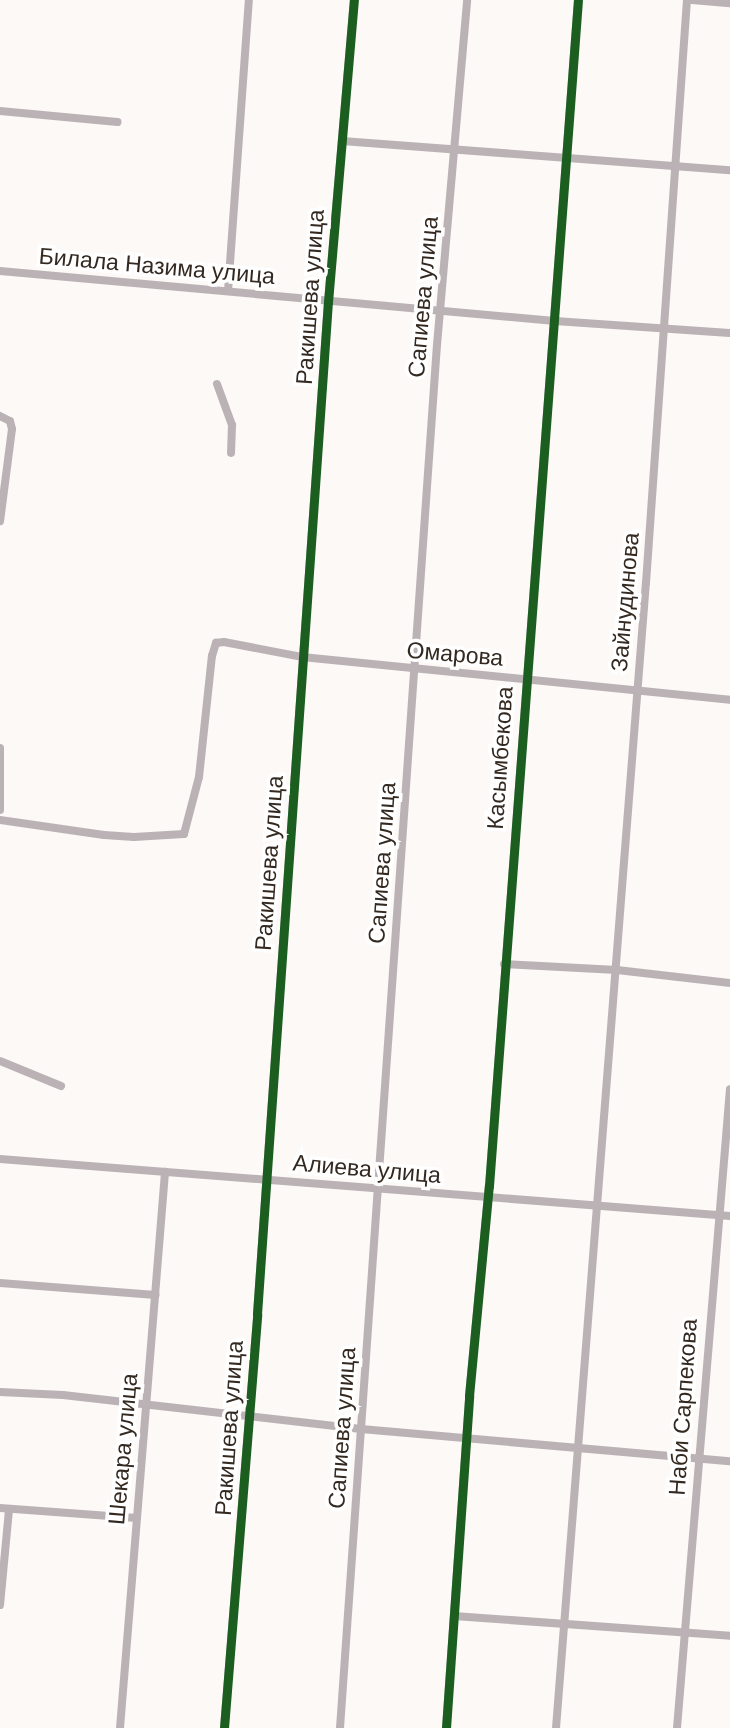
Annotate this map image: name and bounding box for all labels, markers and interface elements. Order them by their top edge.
street label: Ракишева улица [290,208,330,386]
street label: Сапиева улица [402,215,444,379]
street label: Билала Назима улица [38,242,276,290]
street label: Зайнудинова [605,531,645,673]
street label: Омарова [406,636,504,672]
street label: Касымбекова [481,686,519,830]
street label: Ракишева улица [249,774,289,952]
street label: Сапиева улица [363,781,401,945]
street label: Алиева улица [292,1149,442,1189]
street label: Наби Сарпекова [663,1318,703,1496]
street label: Ракишева улица [209,1339,249,1517]
street label: Сапиева улица [323,1346,361,1510]
street label: Шекара улица [103,1372,143,1526]

